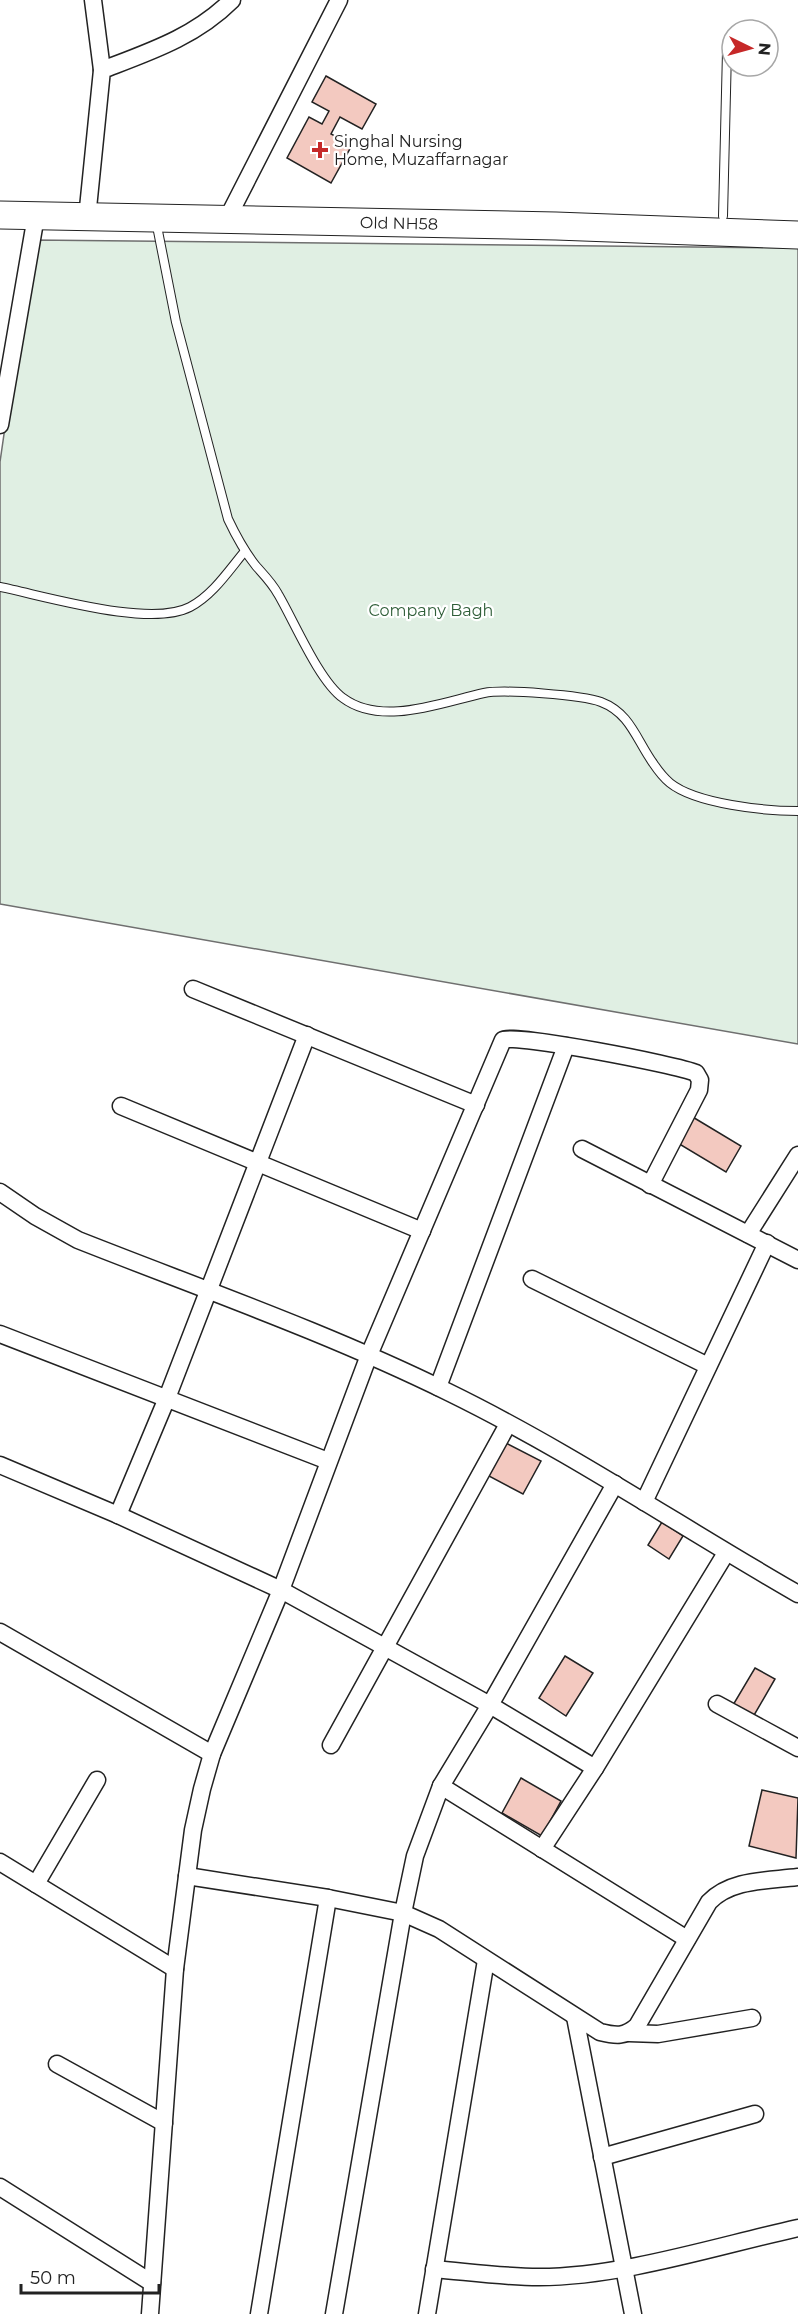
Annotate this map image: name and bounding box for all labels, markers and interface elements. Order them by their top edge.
north arrow [720,18,780,78]
text: N [754,42,774,57]
place label: Singhal Nursing Home, Muzaffarnagar [334,132,508,169]
marker: Singhal Nursing Home, Muzaffarnagar [311,141,329,159]
street label: Old NH58 [360,213,438,234]
park label: Company Bagh [369,601,493,620]
scale bar [21,2257,159,2295]
text: 50 m [30,2267,76,2289]

